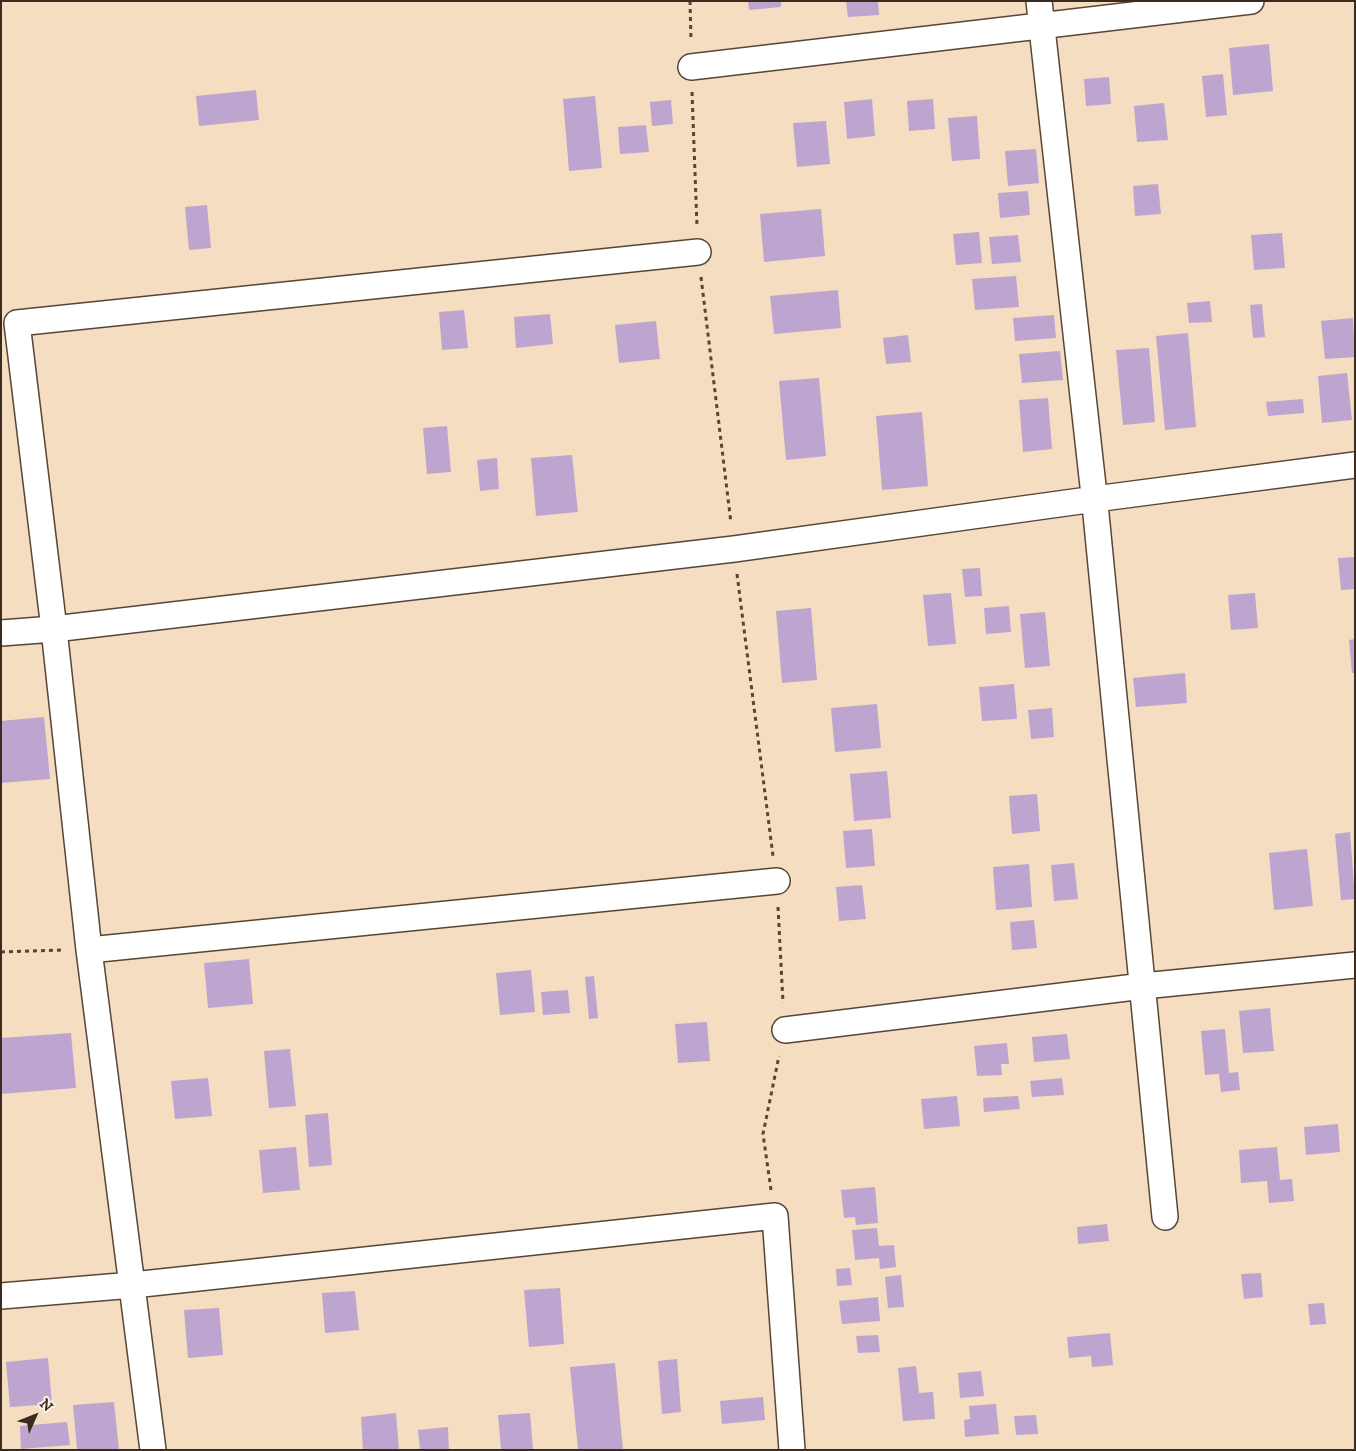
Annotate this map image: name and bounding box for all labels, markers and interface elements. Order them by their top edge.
north arrow [10,1391,60,1441]
text: N [35,1395,56,1416]

